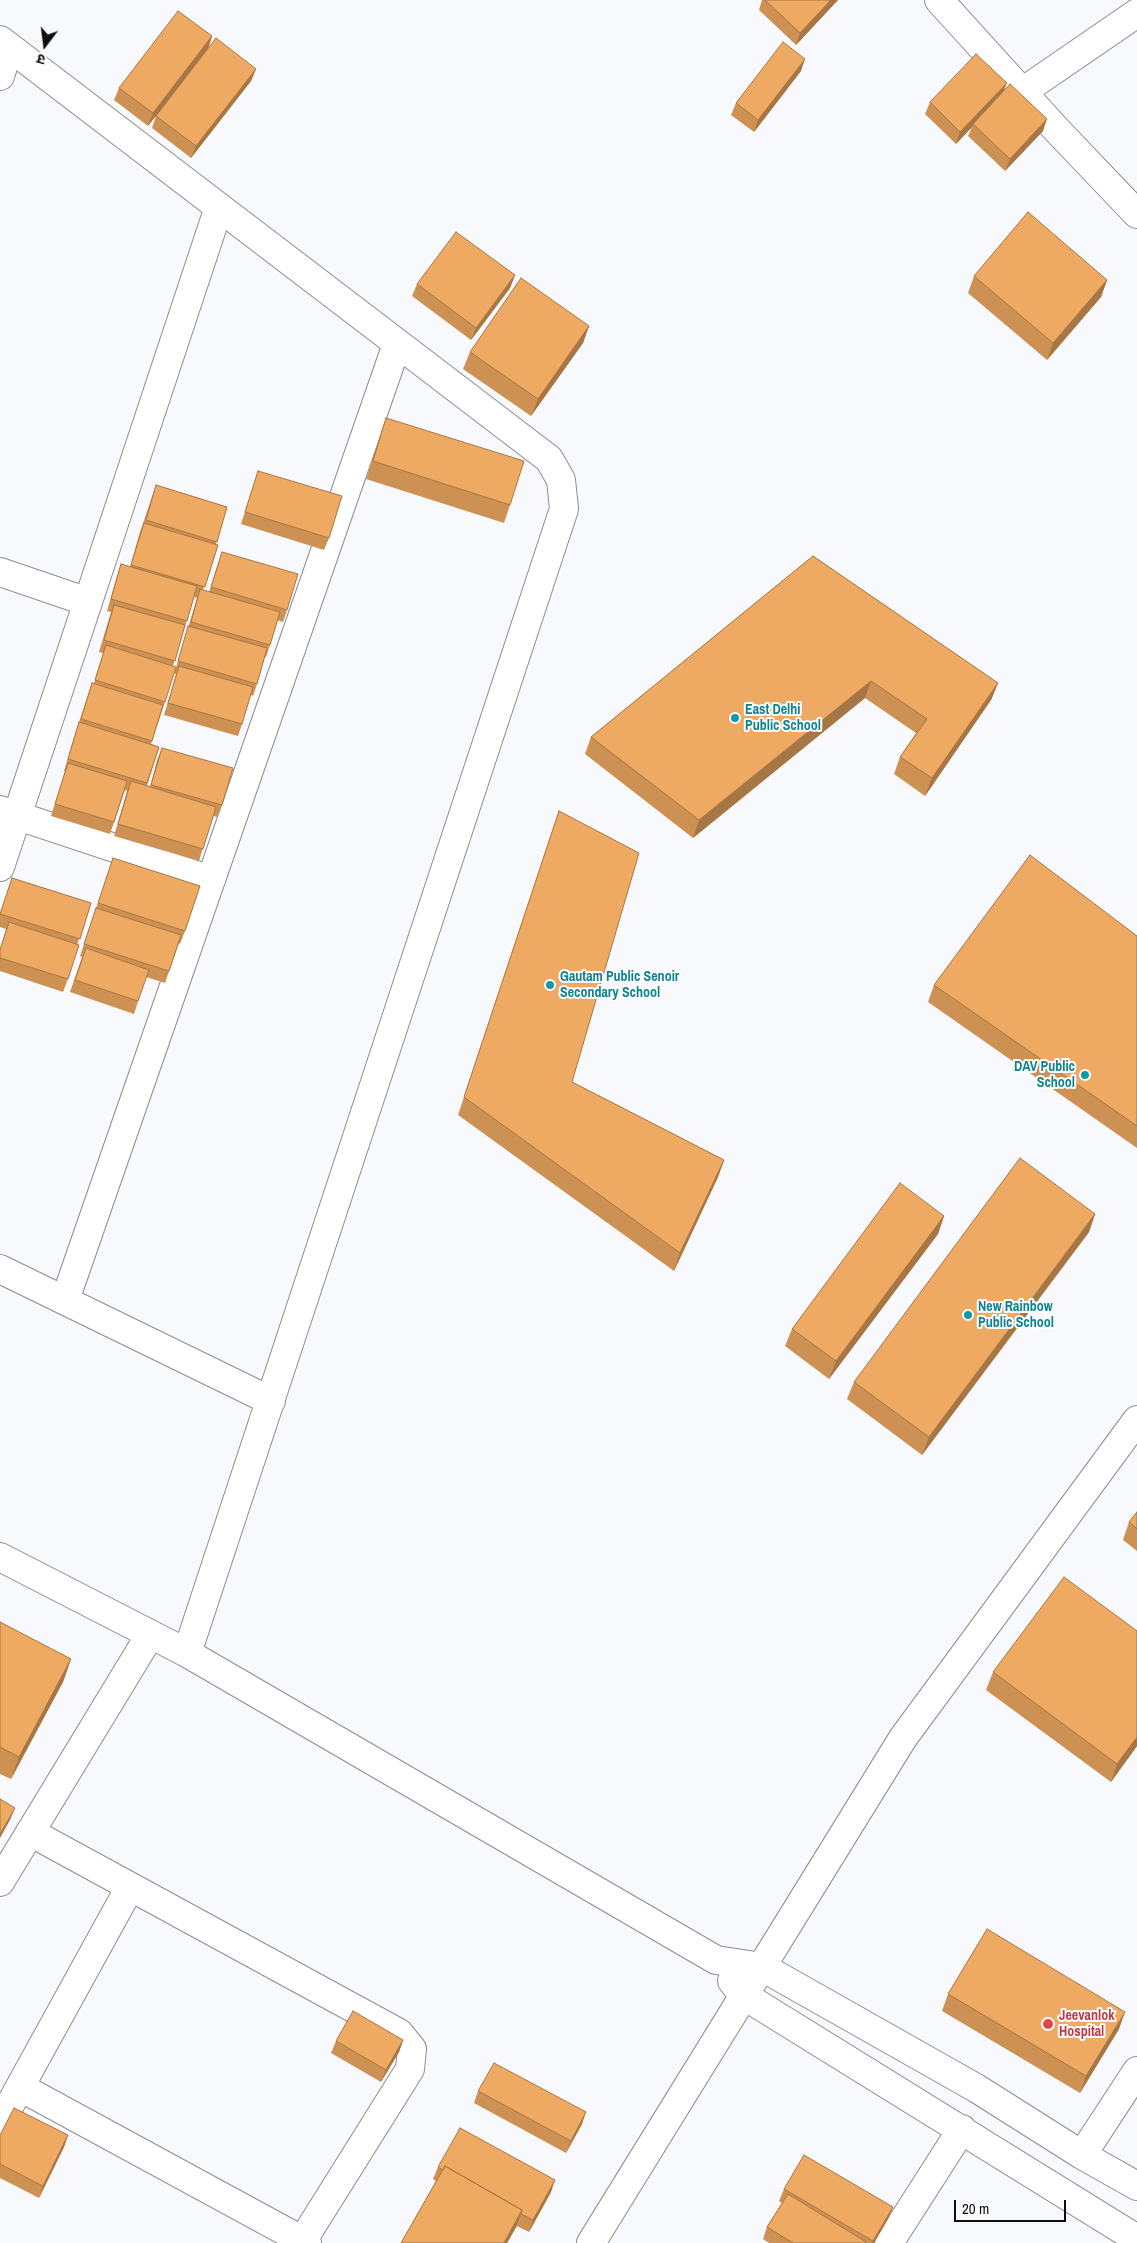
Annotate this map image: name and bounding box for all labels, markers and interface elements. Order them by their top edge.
north arrow [20,20,70,70]
text: उ [35,50,47,69]
place label: East Delhi Public School [745,702,821,734]
marker: East Delhi Public School [729,712,741,724]
place label: Gautam Public Senoir Secondary School [560,969,679,1002]
marker: Gautam Public Senoir Secondary School [544,979,556,991]
place label: DAV Public School [1014,1059,1075,1092]
marker: DAV Public School [1079,1069,1091,1081]
place label: New Rainbow Public School [978,1299,1054,1331]
marker: New Rainbow Public School [962,1309,974,1321]
place label: Jeevanlok Hospital [1059,2008,1115,2040]
marker: Jeevanlok Hospital [1041,2017,1055,2031]
scale bar [957,2190,1070,2222]
text: 20 m [962,2198,989,2219]

